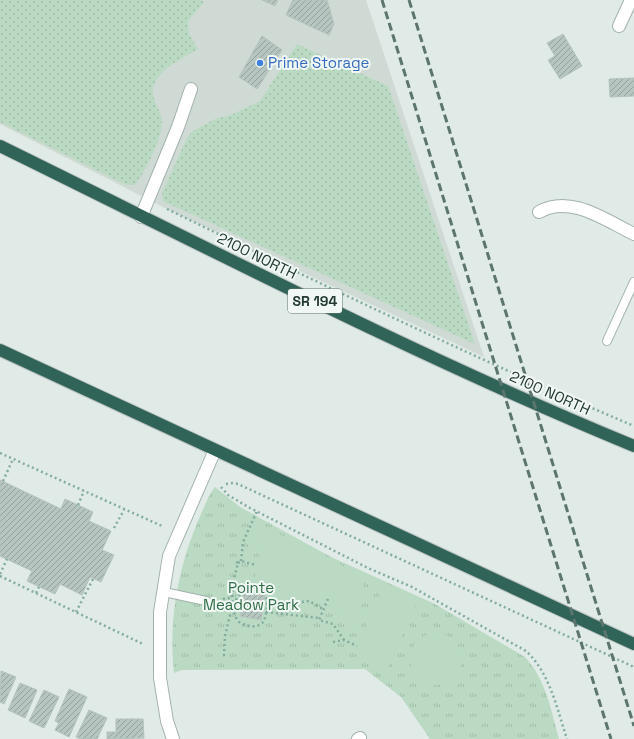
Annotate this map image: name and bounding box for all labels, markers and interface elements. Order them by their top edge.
place label: Prime Storage [268,53,370,72]
marker: Prime Storage [255,58,265,68]
street label: 2100 NORTH [214,228,300,283]
road number: SR 194 [288,289,342,313]
street label: 2100 NORTH [507,366,594,419]
park label: Pointe Meadow Park [203,578,299,614]

